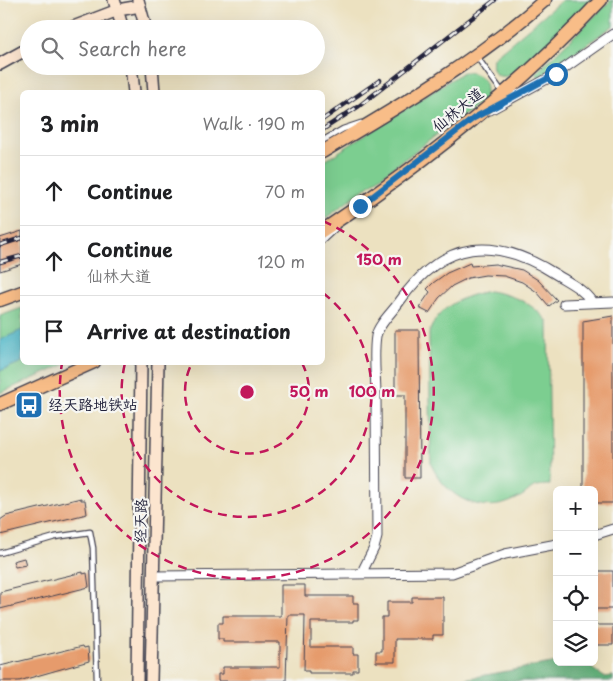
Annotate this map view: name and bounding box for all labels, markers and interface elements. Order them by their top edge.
search box [20,20,325,75]
icon: search [38,34,66,62]
text: Search here [78,34,187,62]
route start [545,63,568,86]
street label: 仙林大道 [426,81,488,137]
text: 3 min [40,107,99,139]
text: Walk · 190 m [203,111,305,135]
icon: ahead [40,177,68,205]
text: Continue [87,177,173,205]
text: 70 m [265,179,305,203]
route end [349,195,372,218]
text: Continue [87,235,173,263]
icon: ahead [40,247,68,275]
text: 150 m [356,247,402,270]
text: 120 m [258,249,305,273]
text: 仙林大道 [87,263,151,287]
icon: arrive [40,317,68,345]
text: Arrive at destination [87,317,291,345]
text: 50 m [290,379,328,402]
text: 100 m [349,379,395,402]
centre of rings [238,383,256,401]
bus stop icon: 经天路地铁站 [14,390,44,420]
place label: 经天路地铁站 [48,392,138,415]
map controls [553,486,598,666]
button: + [553,486,598,531]
street label: 经天路 [128,498,151,544]
button: − [553,531,598,576]
button: locate [553,576,598,621]
button: layers [553,621,598,666]

